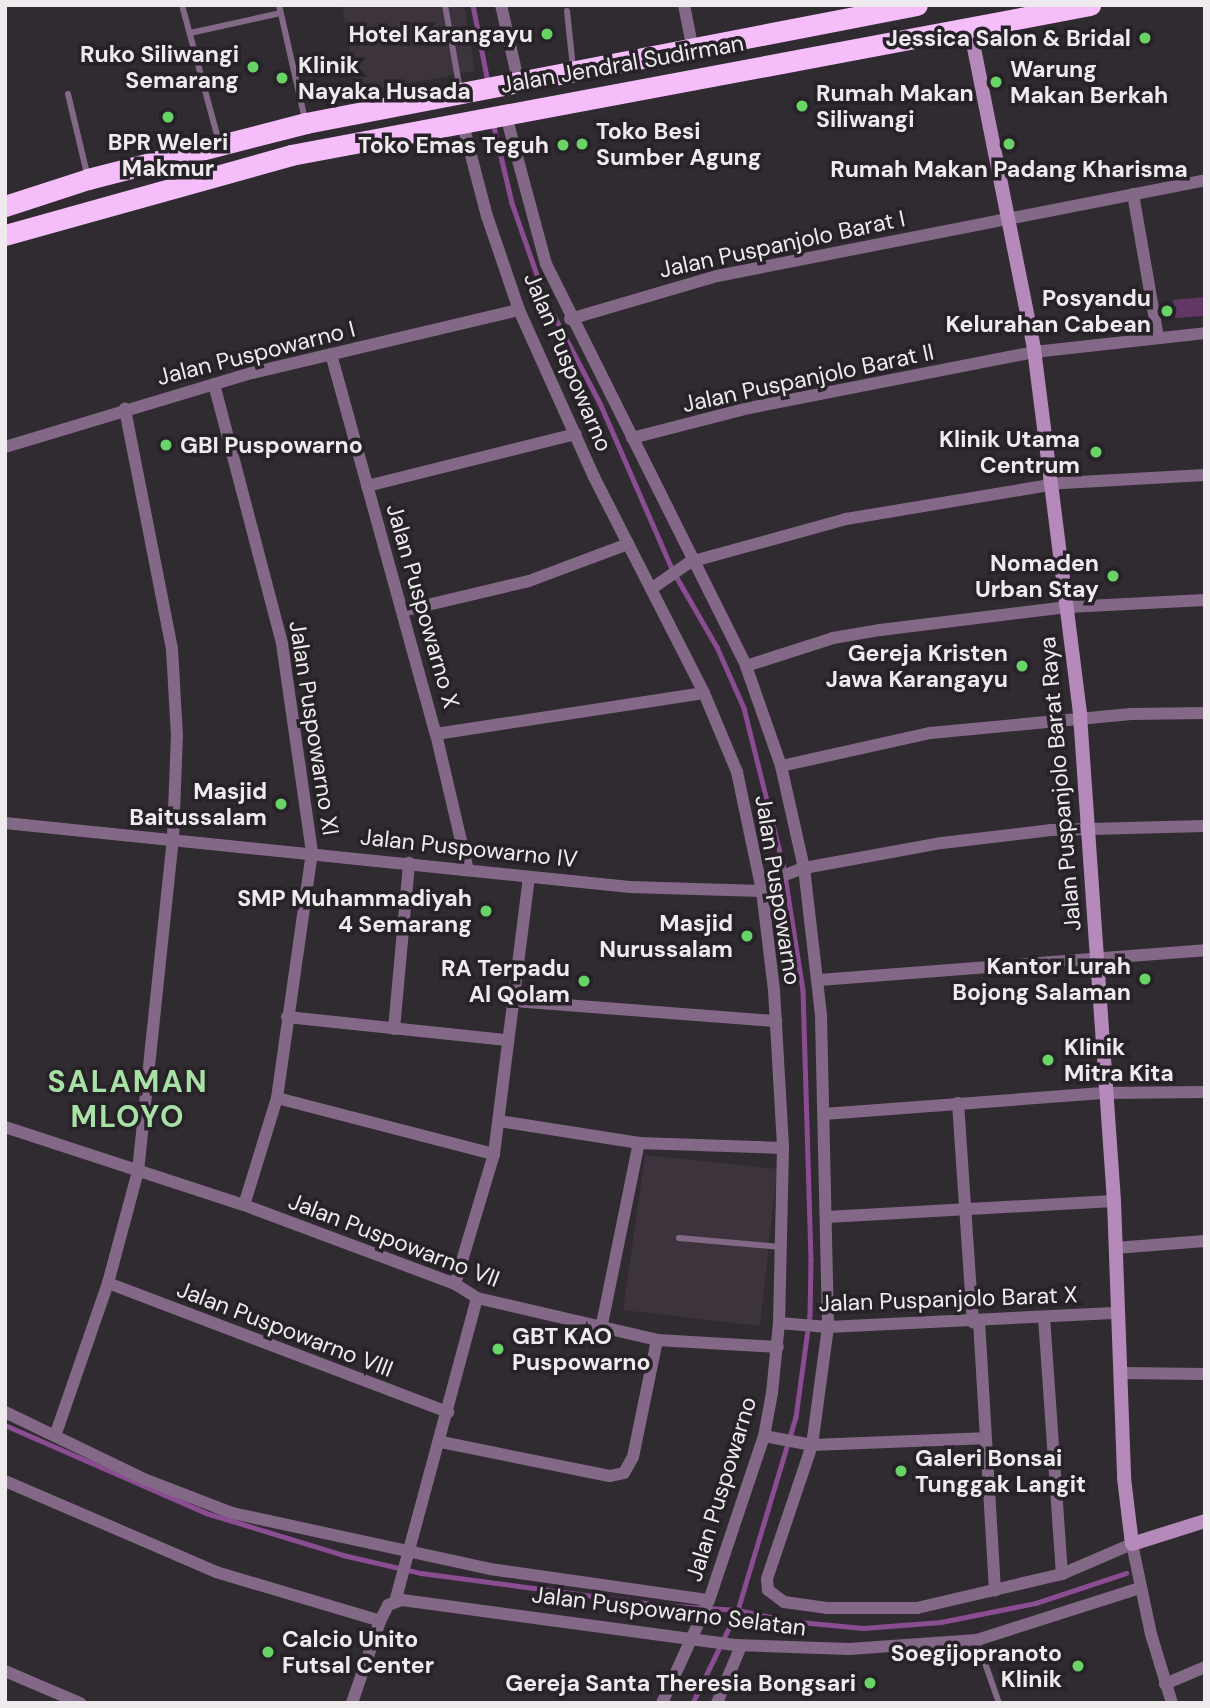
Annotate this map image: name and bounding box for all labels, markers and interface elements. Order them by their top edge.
place label: Hotel Karangayu [348,20,533,48]
place label: Jessica Salon & Bridal [886,24,1131,52]
marker: Hotel Karangayu [539,26,555,42]
street label: Jalan Jendral Sudirman [498,29,746,99]
marker: Jessica Salon & Bridal [1137,30,1153,46]
place label: Ruko Siliwangi Semarang [80,40,239,94]
place label: Klinik Nayaka Husada [298,51,471,105]
place label: Warung Makan Berkah [1010,55,1168,109]
marker: Ruko Siliwangi Semarang [245,59,261,75]
marker: Klinik Nayaka Husada [272,68,292,88]
marker: Warung Makan Berkah [988,74,1004,90]
place label: Rumah Makan Siliwangi [816,79,974,133]
marker: Rumah Makan Siliwangi [794,98,810,114]
marker: BPR Weleri Makmur [160,109,176,125]
place label: Toko Besi Sumber Agung [596,117,762,171]
place label: BPR Weleri Makmur [108,128,228,182]
place label: Toko Emas Teguh [358,131,549,159]
marker: Toko Besi Sumber Agung [574,136,590,152]
marker: Rumah Makan Padang Kharisma [1001,136,1017,152]
marker: Toko Emas Teguh [555,137,571,153]
place label: Rumah Makan Padang Kharisma [830,155,1188,183]
street label: Jalan Puspanjolo Barat I [656,204,908,284]
street label: Jalan Puspowarno [518,268,618,456]
place label: Posyandu Kelurahan Cabean [946,284,1151,338]
marker: Posyandu Kelurahan Cabean [1157,301,1177,321]
street label: Jalan Puspowarno I [154,315,358,391]
street label: Jalan Puspanjolo Barat II [680,338,936,418]
place label: Klinik Utama Centrum [939,425,1080,479]
place label: GBI Puspowarno [180,431,363,459]
marker: GBI Puspowarno [158,437,174,453]
marker: Klinik Utama Centrum [1086,442,1106,462]
street label: Jalan Puspowarno X [381,500,465,712]
place label: Nomaden Urban Stay [975,549,1099,603]
marker: Nomaden Urban Stay [1105,568,1121,584]
street label: Jalan Puspowarno XI [283,619,345,837]
street label: Jalan Puspanjolo Barat Raya [1033,636,1087,932]
place label: Gereja Kristen Jawa Karangayu [825,639,1008,693]
marker: Gereja Kristen Jawa Karangayu [1014,658,1030,674]
place label: Masjid Baitussalam [129,777,267,831]
street label: Jalan Puspowarno [749,793,807,987]
marker: Masjid Baitussalam [273,796,289,812]
street label: Jalan Puspowarno IV [359,823,579,873]
place label: SMP Muhammadiyah 4 Semarang [237,884,472,938]
marker: SMP Muhammadiyah 4 Semarang [478,903,494,919]
place label: Masjid Nurussalam [599,909,733,963]
marker: Masjid Nurussalam [739,928,755,944]
place label: Kantor Lurah Bojong Salaman [952,952,1131,1006]
place label: RA Terpadu Al Qolam [441,954,570,1008]
marker: Kantor Lurah Bojong Salaman [1137,971,1153,987]
marker: RA Terpadu Al Qolam [576,973,592,989]
place label: Klinik Mitra Kita [1064,1033,1174,1087]
marker: Klinik Mitra Kita [1038,1050,1058,1070]
district label: SALAMAN MLOYO [48,1064,208,1134]
street label: Jalan Puspowarno VII [285,1187,503,1293]
street label: Jalan Puspowarno VIII [173,1275,397,1383]
street label: Jalan Puspanjolo Barat X [818,1281,1078,1317]
place label: GBT KAO Puspowarno [512,1322,651,1376]
marker: GBT KAO Puspowarno [490,1341,506,1357]
street label: Jalan Puspowarno [680,1393,762,1585]
place label: Galeri Bonsai Tunggak Langit [915,1444,1086,1498]
marker: Galeri Bonsai Tunggak Langit [893,1463,909,1479]
street label: Jalan Puspowarno Selatan [530,1580,808,1642]
place label: Calcio Unito Futsal Center [282,1625,434,1679]
place label: Soegijopranoto Klinik [891,1639,1062,1693]
marker: Calcio Unito Futsal Center [260,1644,276,1660]
marker: Soegijopranoto Klinik [1068,1656,1088,1676]
place label: Gereja Santa Theresia Bongsari [505,1669,856,1697]
marker: Gereja Santa Theresia Bongsari [862,1675,878,1691]

